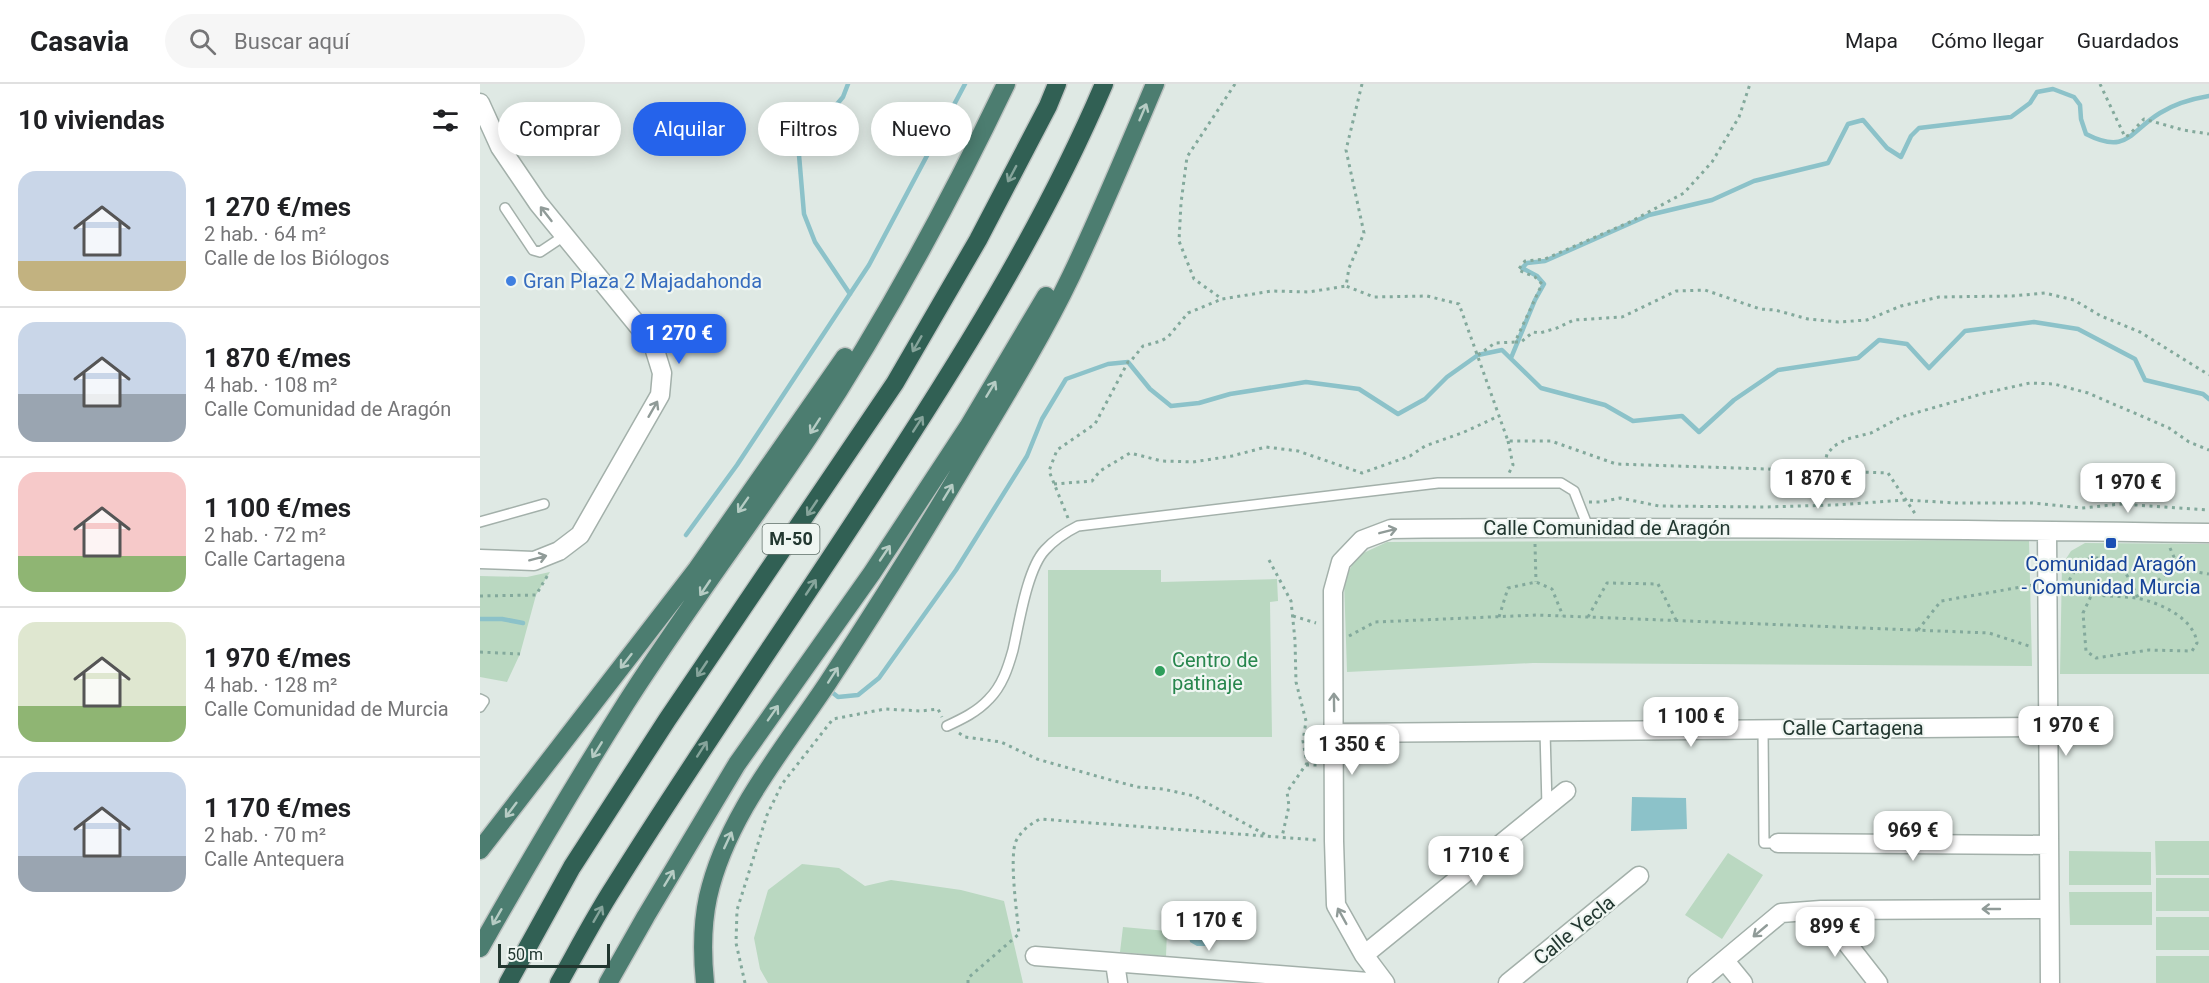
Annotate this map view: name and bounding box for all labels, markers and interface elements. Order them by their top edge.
search box [165,14,585,68]
text: Casavia [30,25,129,58]
icon: search [186,25,219,58]
text: Buscar aquí [234,29,350,54]
text: Mapa [1845,29,1898,53]
text: Cómo llegar [1931,29,2044,53]
text: Guardados [2077,29,2179,53]
chip: Comprar [498,102,621,156]
chip: Alquilar [633,102,746,156]
chip: Filtros [758,102,859,156]
chip: Nuevo [871,102,972,156]
one-way arrow [1138,103,1149,121]
icon: filters [429,104,462,137]
text: 10 viviendas [18,105,165,135]
one-way arrow [1006,165,1018,182]
text: 1 270 €/mes [204,192,351,222]
icon: home [66,195,138,267]
one-way arrow [540,206,553,222]
text: 2 hab. · 64 m² [204,222,326,246]
text: Calle de los Biólogos [204,246,390,270]
place label: Gran Plaza 2 Majadahonda [523,269,762,293]
marker: Gran Plaza 2 Majadahonda [504,274,518,288]
pin: 1 270 € [624,314,734,365]
text: 1 270 € [645,321,713,345]
one-way arrow [911,335,923,352]
text: 1 870 €/mes [204,343,351,373]
icon: home [66,346,138,418]
text: 4 hab. · 108 m² [204,373,337,397]
one-way arrow [985,381,997,398]
text: Calle Comunidad de Aragón [204,397,451,421]
one-way arrow [647,401,659,418]
one-way arrow [912,417,924,433]
one-way arrow [809,418,821,434]
pin: 1 870 € [1763,459,1873,510]
pin: 1 970 € [2073,463,2183,514]
text: 1 870 € [1784,466,1852,490]
text: 1 970 € [2094,470,2162,494]
one-way arrow [942,484,954,501]
text: 1 100 €/mes [204,493,351,523]
icon: home [66,496,138,568]
one-way arrow [737,496,749,512]
one-way arrow [805,499,817,516]
street label: Calle Comunidad de Aragón [1483,516,1731,540]
text: 2 hab. · 72 m² [204,523,326,547]
road number: M-50 [762,524,820,554]
one-way arrow [1378,525,1397,537]
marker: Comunidad Aragón - Comunidad Murcia [2104,536,2118,550]
one-way arrow [879,545,891,562]
text: Calle Cartagena [204,547,346,571]
one-way arrow [528,552,547,564]
place label: Comunidad Aragón - Comunidad Murcia [2021,552,2201,599]
one-way arrow [699,579,711,595]
one-way arrow [805,579,817,596]
text: 1 970 €/mes [204,643,351,673]
icon: home [66,646,138,718]
place label: Centro de patinaje [1172,648,1258,695]
one-way arrow [619,653,632,669]
one-way arrow [695,660,707,677]
marker: Centro de patinaje [1153,664,1167,678]
one-way arrow [827,667,839,684]
text: 4 hab. · 128 m² [204,673,337,697]
one-way arrow [1328,692,1340,712]
text: Calle Comunidad de Murcia [204,697,449,721]
pin: 1 100 € [1636,697,1746,748]
text: 1 100 € [1657,704,1725,728]
one-way arrow [767,705,779,722]
pin: 1 970 € [2011,706,2121,757]
text: 1 970 € [2032,713,2100,737]
street label: Calle Cartagena [1782,716,1924,740]
pin: 1 350 € [1297,725,1407,776]
text: 1 350 € [1318,732,1386,756]
one-way arrow [591,741,603,758]
one-way arrow [697,741,709,758]
text: 1 170 €/mes [204,793,351,823]
icon: home [66,796,138,868]
one-way arrow [505,801,517,817]
pin: 969 € [1871,811,1955,862]
text: 969 € [1888,818,1938,842]
text: 2 hab. · 70 m² [204,823,326,847]
one-way arrow [723,831,735,849]
pin: 1 710 € [1421,836,1531,887]
text: 1 710 € [1442,843,1510,867]
text: Calle Antequera [204,847,345,871]
one-way arrow [663,870,675,887]
street label: Calle Yecla [1529,890,1619,970]
pin: 1 170 € [1154,901,1264,952]
one-way arrow [1981,903,2001,915]
one-way arrow [592,906,604,923]
pin: 899 € [1793,907,1877,958]
one-way arrow [491,908,503,925]
text: 1 170 € [1175,908,1243,932]
one-way arrow [1336,908,1348,925]
text: 899 € [1810,914,1860,938]
one-way arrow [1753,923,1769,937]
scale bar [498,941,610,968]
text: 50 m [507,945,543,964]

